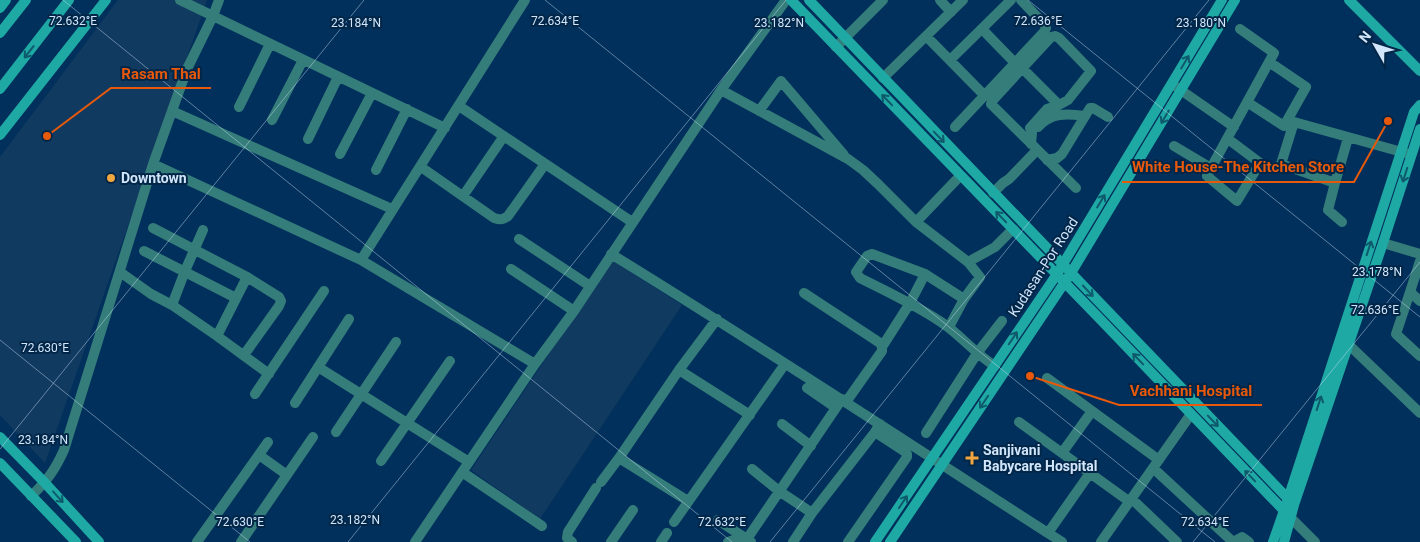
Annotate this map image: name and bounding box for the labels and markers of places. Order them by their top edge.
callout: Rasam Thal [111,58,211,88]
callout: White House-The Kitchen Store [1122,152,1354,182]
place label: Downtown [121,170,187,186]
marker: Downtown [105,172,117,184]
callout: Vachhani Hospital [1119,375,1262,405]
place label: Sanjivani Babycare Hospital [983,442,1098,474]
marker: Sanjivani Babycare Hospital [965,451,979,465]

